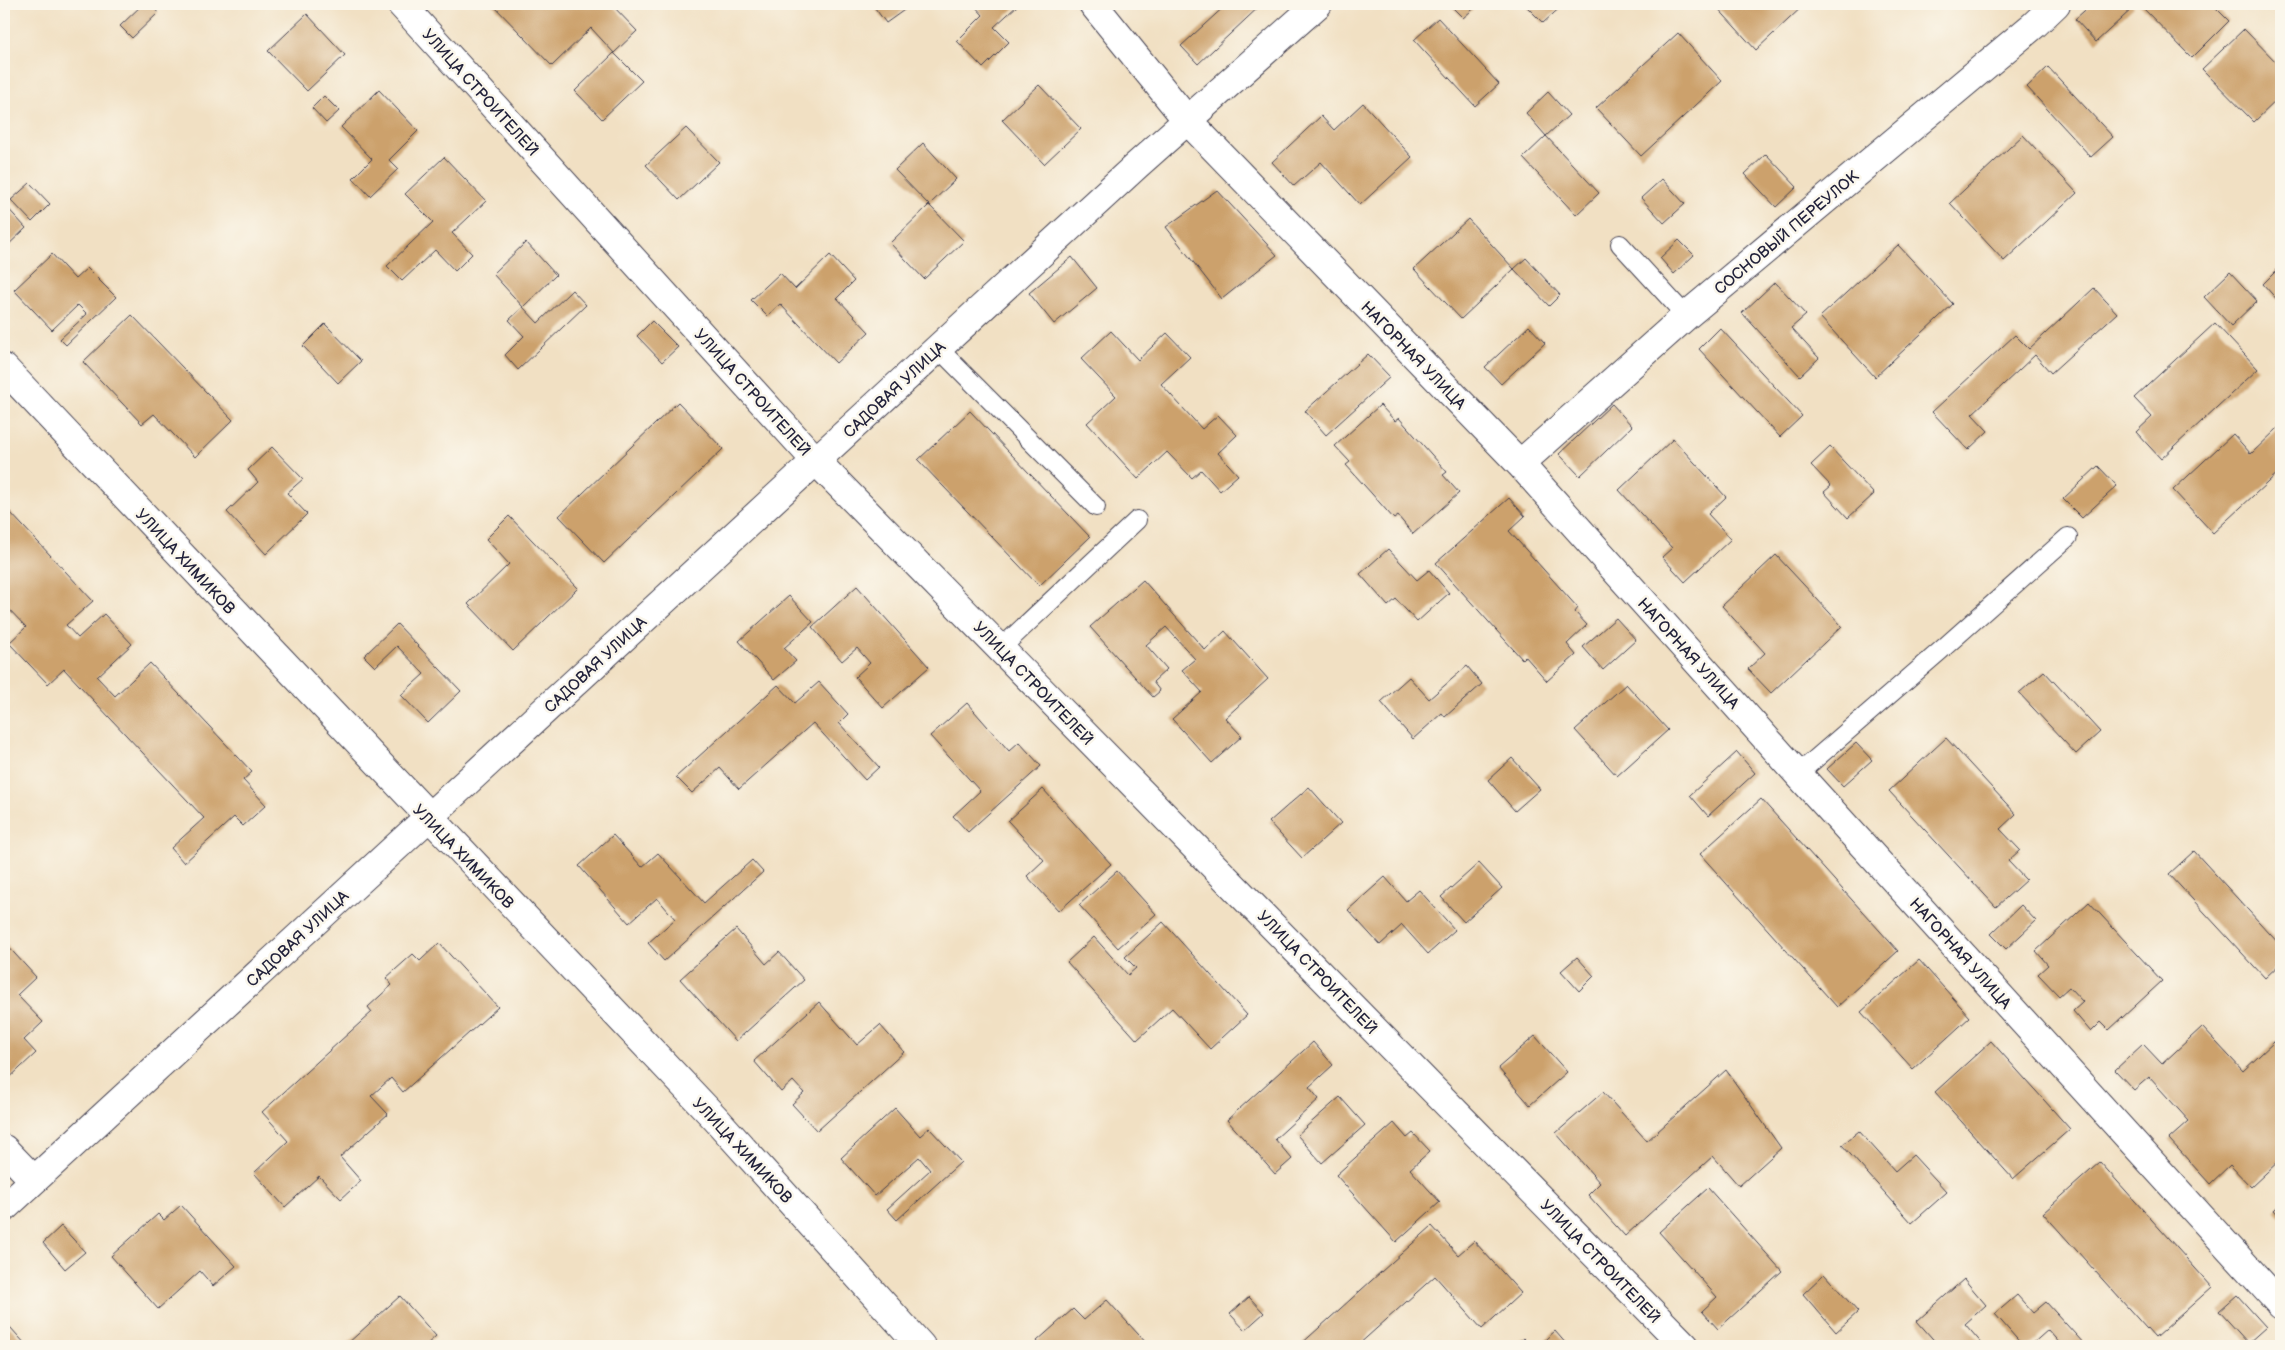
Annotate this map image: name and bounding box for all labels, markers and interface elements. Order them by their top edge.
street label: УЛИЦА СТРОИТЕЛЕЙ [418,26,542,160]
street label: СОСНОВЫЙ ПЕРЕУЛОК [1711,167,1864,299]
street label: НАГОРНАЯ УЛИЦА [1357,298,1470,414]
street label: УЛИЦА СТРОИТЕЛЕЙ [690,326,814,460]
street label: САДОВАЯ УЛИЦА [840,338,950,442]
street label: УЛИЦА ХИМИКОВ [131,505,239,619]
street label: НАГОРНАЯ УЛИЦА [1633,595,1743,714]
street label: САДОВАЯ УЛИЦА [541,613,651,717]
street label: УЛИЦА СТРОИТЕЛЕЙ [969,618,1097,750]
street label: УЛИЦА ХИМИКОВ [408,801,517,913]
street label: САДОВАЯ УЛИЦА [243,887,353,991]
street label: НАГОРНАЯ УЛИЦА [1905,895,2015,1014]
street label: УЛИЦА СТРОИТЕЛЕЙ [1253,907,1381,1039]
street label: УЛИЦА ХИМИКОВ [688,1094,796,1208]
street label: УЛИЦА СТРОИТЕЛЕЙ [1536,1196,1664,1328]

